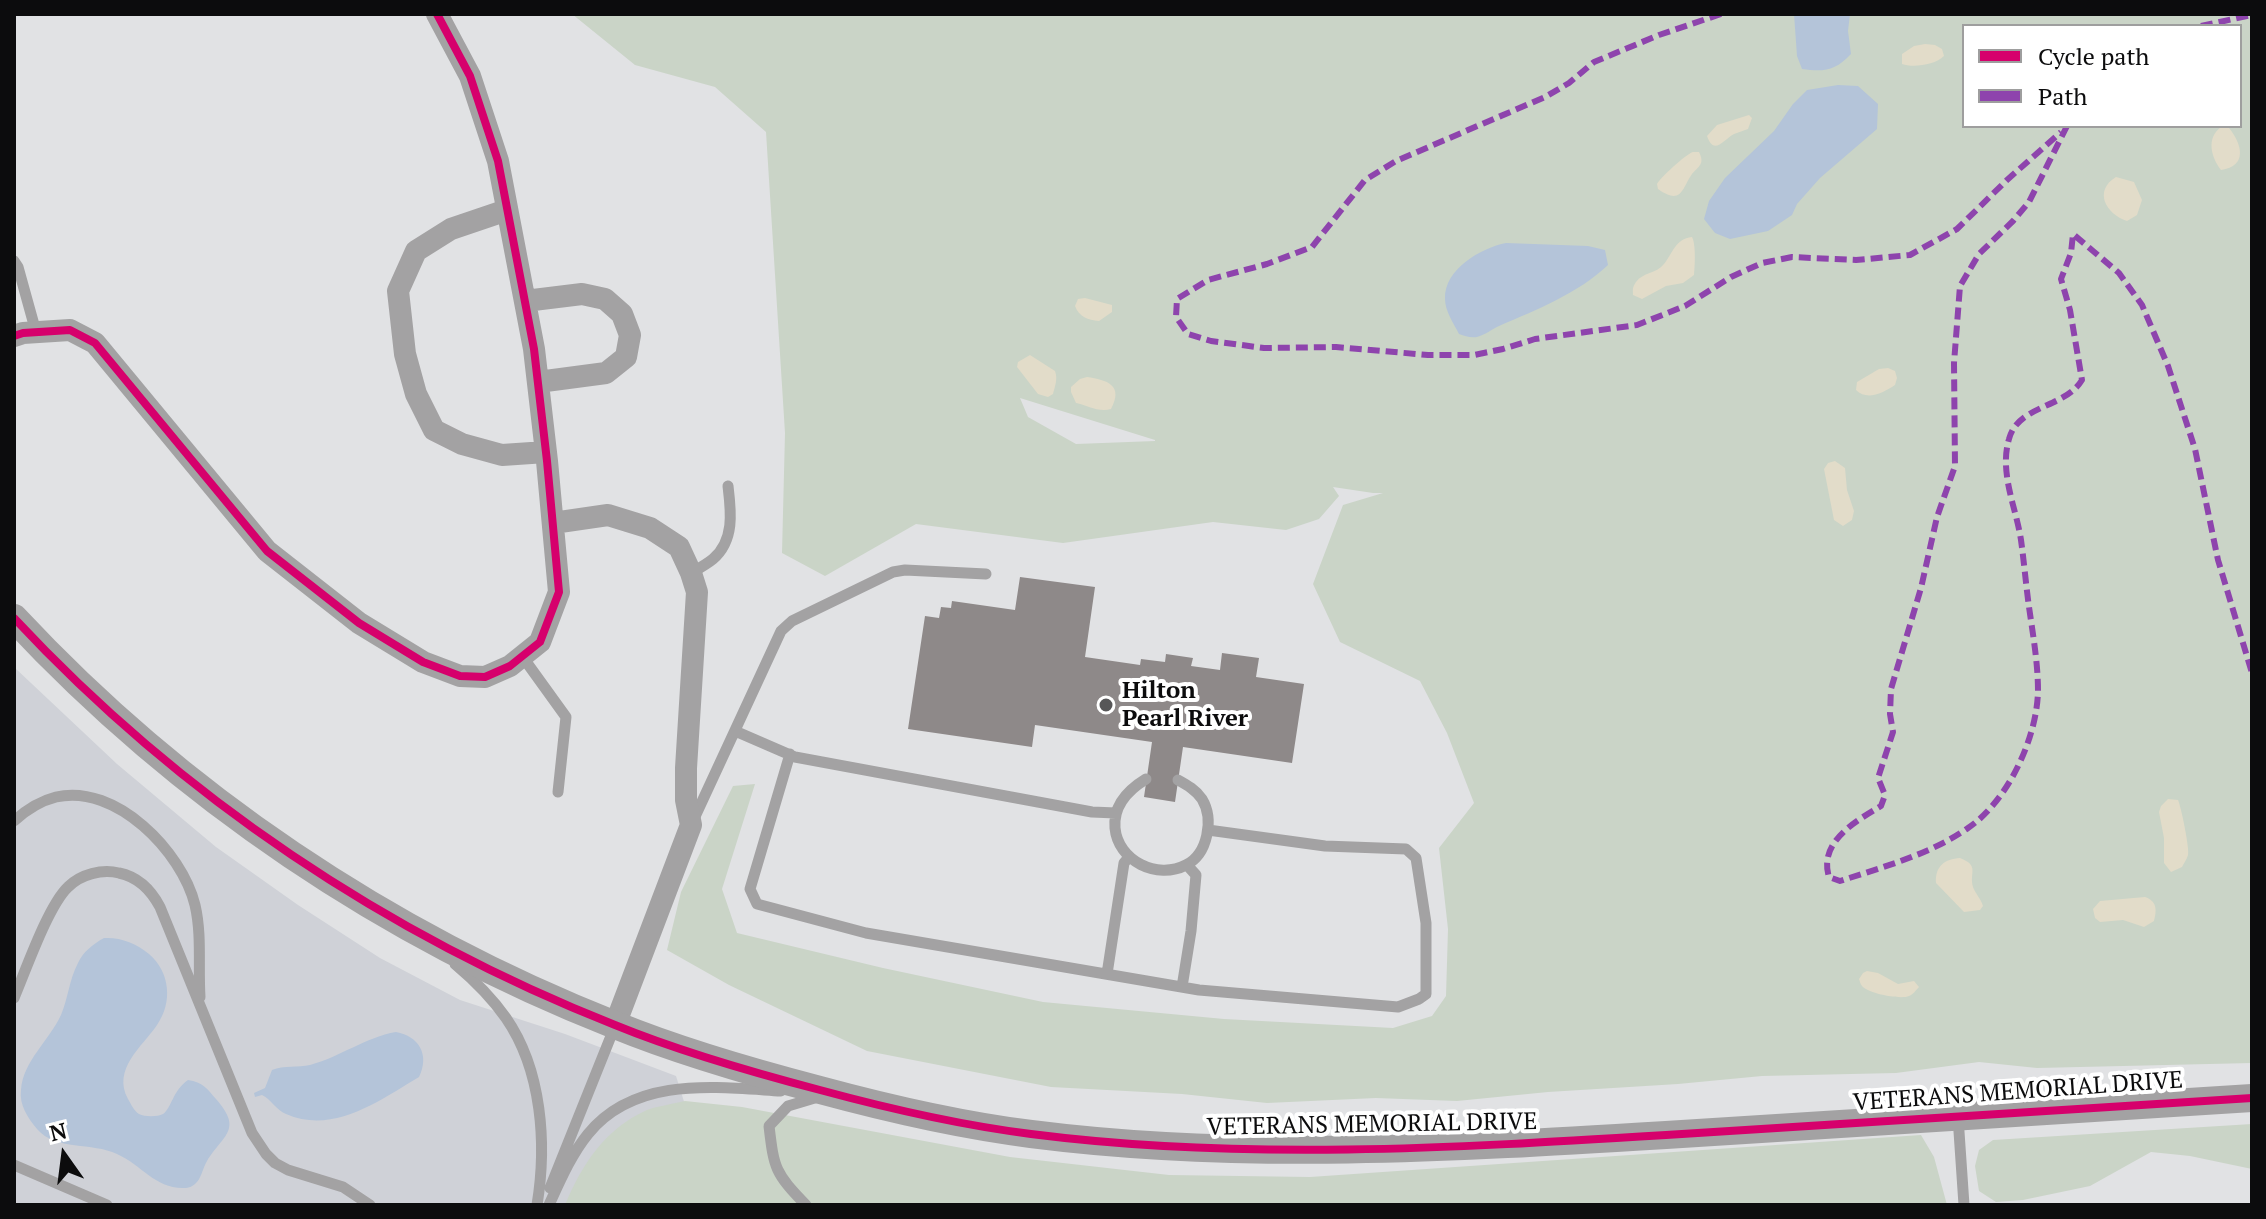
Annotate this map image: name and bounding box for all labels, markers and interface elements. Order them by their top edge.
legend [1962,24,2242,128]
text: Cycle path [2038,40,2149,72]
text: Path [2038,80,2087,112]
place label: Hilton Pearl River [1122,677,1248,733]
marker: Hilton Pearl River [1097,696,1115,714]
street label: VETERANS MEMORIAL DRIVE [1852,1066,2184,1118]
street label: VETERANS MEMORIAL DRIVE [1206,1108,1538,1142]
north arrow [24,1115,104,1195]
text: N [46,1115,70,1147]

